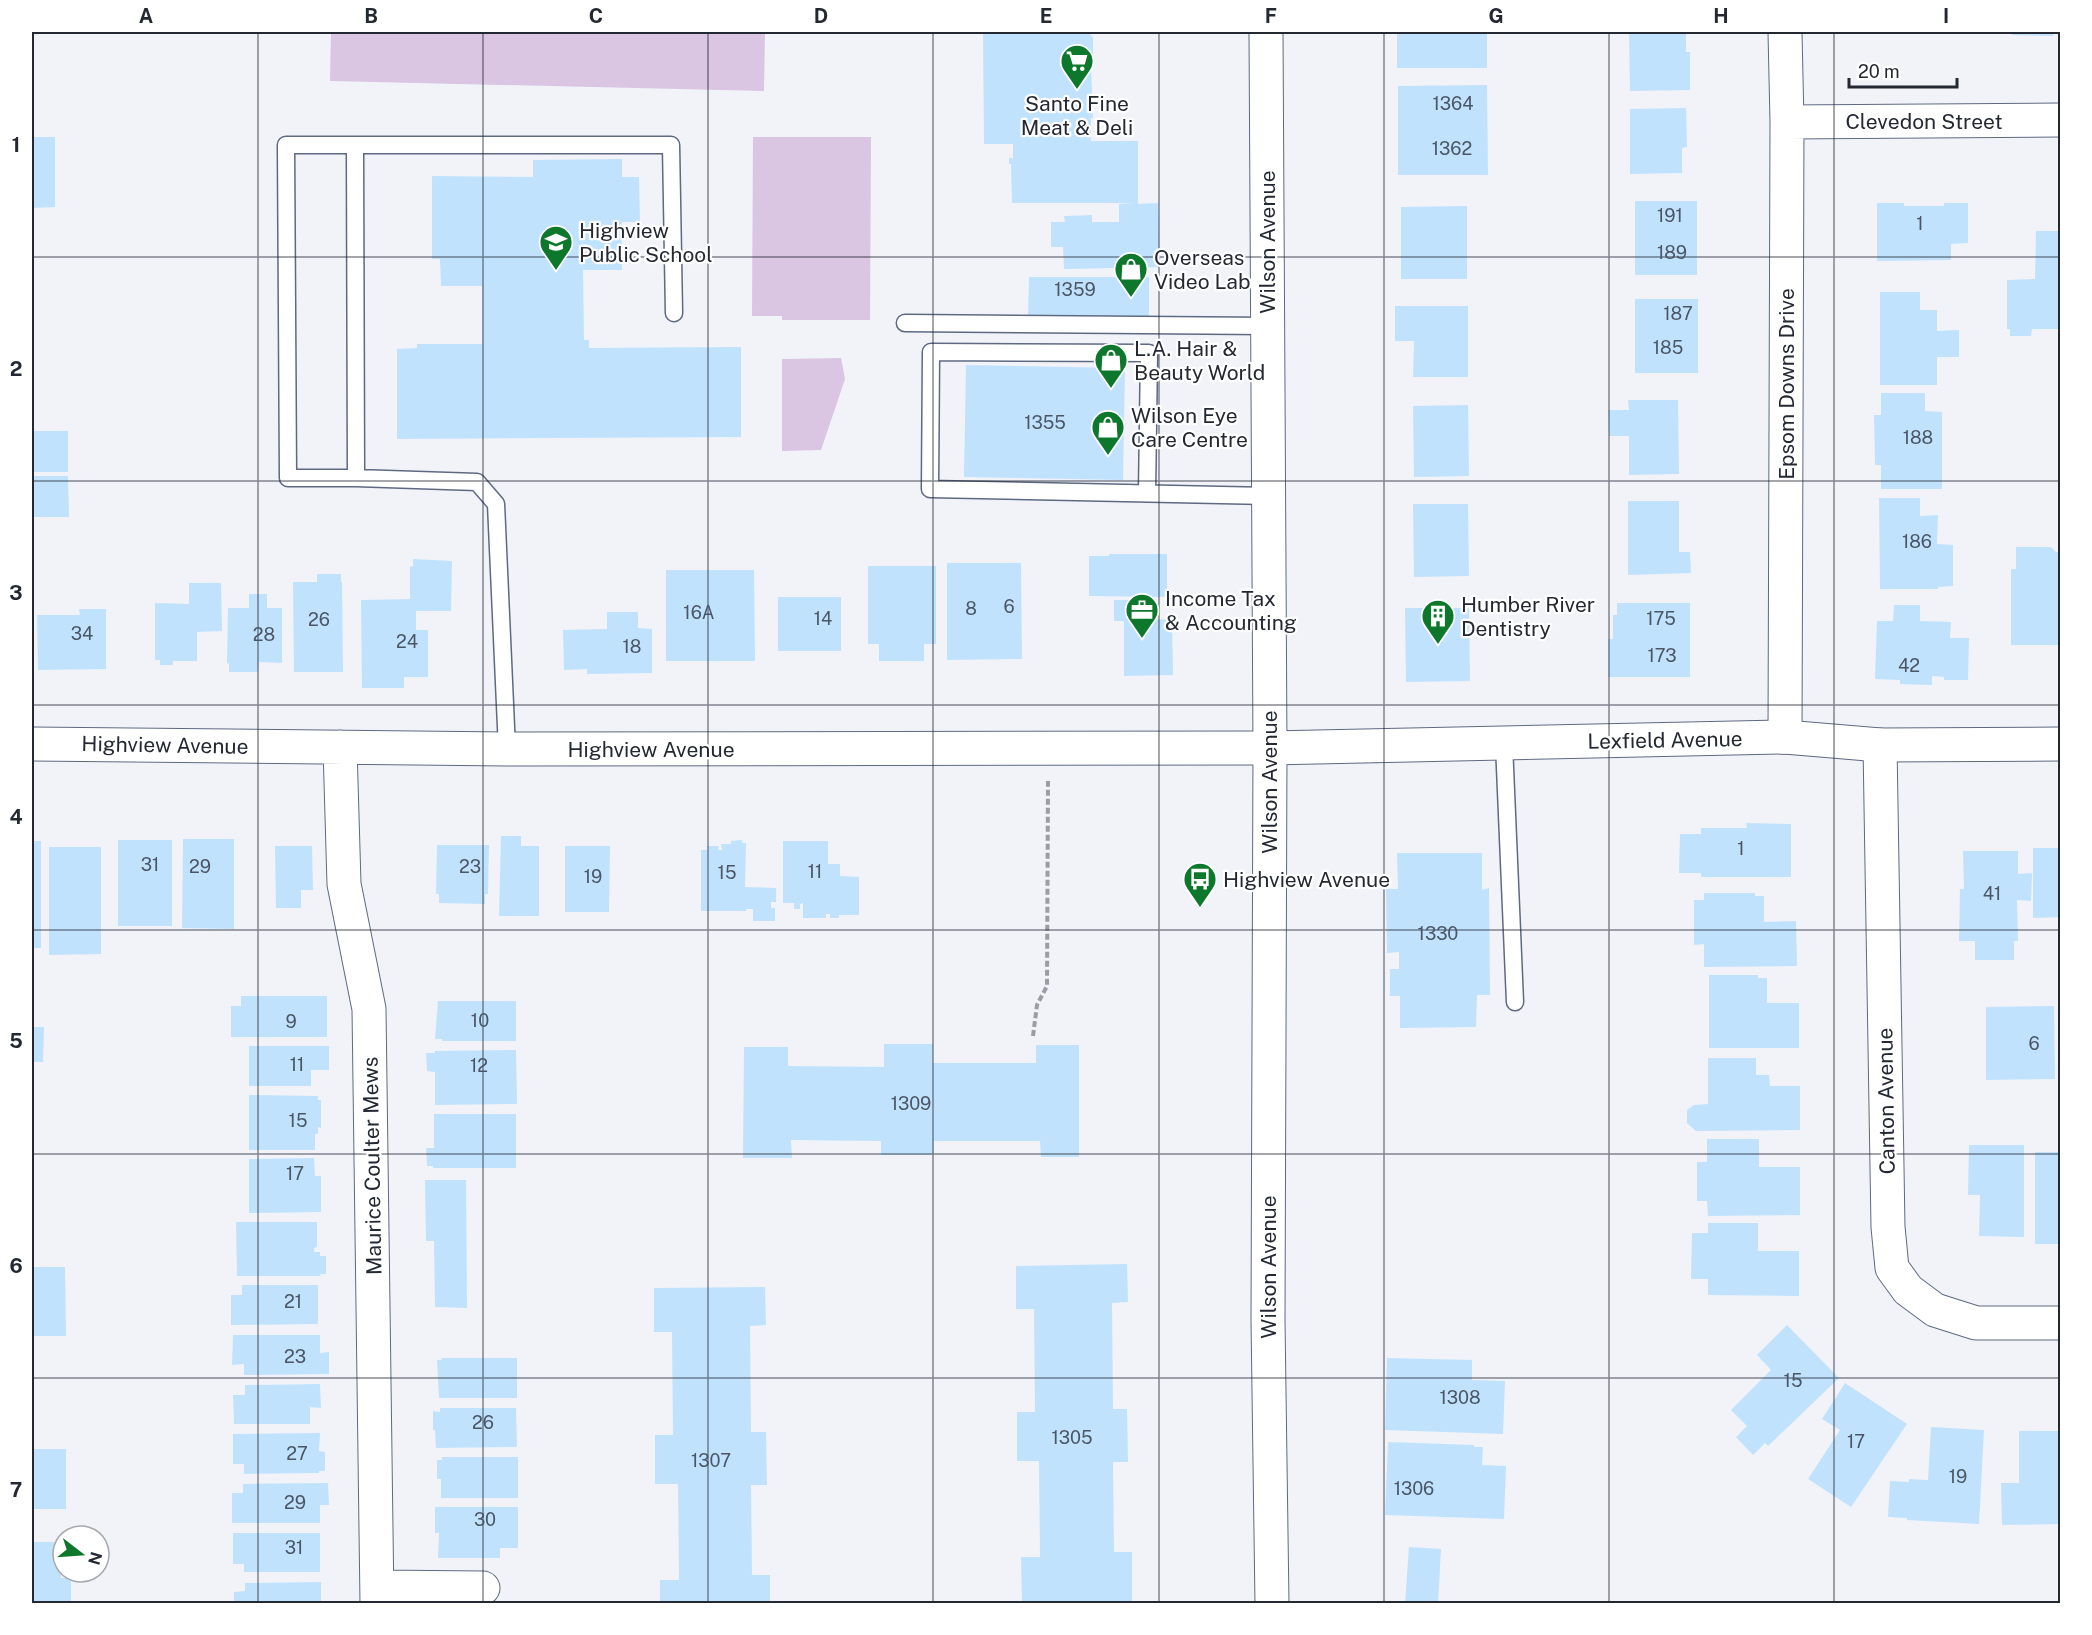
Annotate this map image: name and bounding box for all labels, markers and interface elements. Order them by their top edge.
text: A [139,4,153,28]
text: B [364,4,378,28]
text: C [589,4,603,28]
text: D [814,4,828,28]
text: E [1040,4,1052,28]
text: F [1265,4,1277,28]
text: G [1488,4,1504,28]
text: H [1713,4,1729,28]
text: I [1943,4,1949,28]
supermarket icon: Santo Fine Meat & Deli [1059,43,1095,90]
scale bar [1849,51,1957,89]
text: 20 m [1858,61,1900,82]
place label: Santo Fine Meat & Deli [1021,91,1133,140]
house number: 1364 [1432,93,1474,114]
street label: Clevedon Street [1845,109,2003,134]
text: 1 [12,133,20,157]
house number: 1362 [1432,138,1472,159]
street label: Wilson Avenue [1255,170,1280,314]
house number: 191 [1657,205,1683,226]
house number: 1 [1916,213,1924,234]
place label: Highview Public School [579,218,713,267]
school or university icon: Highview Public School [538,224,574,271]
house number: 189 [1657,242,1687,263]
place label: Overseas Video Lab [1154,245,1251,294]
shop icon: Overseas Video Lab [1113,251,1149,298]
house number: 1359 [1054,279,1096,300]
street label: Epsom Downs Drive [1774,288,1799,480]
house number: 187 [1663,303,1693,324]
place label: L.A. Hair & Beauty World [1134,336,1265,385]
house number: 185 [1653,337,1683,358]
shop icon: L.A. Hair & Beauty World [1093,342,1129,389]
text: 2 [10,357,22,381]
place label: Wilson Eye Care Centre [1131,403,1248,452]
shop icon: Wilson Eye Care Centre [1090,409,1126,456]
house number: 1355 [1024,412,1066,433]
house number: 188 [1903,427,1933,448]
house number: 186 [1902,531,1932,552]
text: 3 [9,581,23,605]
place label: Income Tax & Accounting [1165,586,1297,635]
office icon: Income Tax & Accounting [1124,592,1160,639]
place label: Humber River Dentistry [1461,592,1595,641]
house number: 6 [1003,596,1015,617]
house number: 8 [965,598,977,619]
building icon: Humber River Dentistry [1420,598,1456,645]
house number: 16A [683,602,715,623]
house number: 14 [814,608,832,629]
house number: 175 [1646,608,1676,629]
house number: 26 [308,609,330,630]
house number: 34 [71,623,93,644]
house number: 28 [253,624,275,645]
house number: 24 [396,631,418,652]
house number: 18 [623,636,641,657]
house number: 173 [1647,645,1677,666]
house number: 42 [1898,655,1920,676]
street label: Wilson Avenue [1257,710,1282,854]
street label: Lexfield Avenue [1587,726,1743,754]
street label: Highview Avenue [81,731,249,759]
street label: Highview Avenue [567,737,735,762]
text: 4 [9,805,23,829]
house number: 1 [1737,838,1745,859]
house number: 31 [141,854,159,875]
house number: 29 [189,856,211,877]
house number: 23 [459,856,481,877]
house number: 11 [808,861,822,882]
bus stop icon: Highview Avenue [1182,861,1218,908]
house number: 15 [718,862,736,883]
house number: 19 [584,866,602,887]
place label: Highview Avenue [1223,867,1390,892]
house number: 41 [1983,883,2001,904]
house number: 1330 [1418,923,1458,944]
house number: 10 [471,1010,489,1031]
house number: 9 [285,1011,297,1032]
street label: Canton Avenue [1872,1027,1900,1175]
text: 5 [9,1029,23,1053]
house number: 6 [2028,1033,2040,1054]
house number: 11 [290,1054,304,1075]
house number: 12 [470,1055,488,1076]
street label: Maurice Coulter Mews [358,1057,386,1275]
house number: 1309 [891,1093,931,1114]
house number: 15 [289,1110,307,1131]
house number: 17 [286,1163,304,1184]
street label: Wilson Avenue [1256,1195,1281,1339]
text: 6 [9,1254,23,1278]
house number: 21 [284,1291,302,1312]
house number: 23 [284,1346,306,1367]
house number: 15 [1784,1370,1802,1391]
house number: 1308 [1439,1387,1481,1408]
house number: 26 [472,1412,494,1433]
house number: 1305 [1051,1427,1093,1448]
house number: 17 [1847,1431,1865,1452]
house number: 27 [286,1443,308,1464]
house number: 1307 [691,1450,731,1471]
house number: 19 [1949,1466,1967,1487]
text: 7 [10,1478,22,1502]
house number: 1306 [1394,1478,1434,1499]
house number: 29 [284,1492,306,1513]
house number: 30 [474,1509,496,1530]
north arrow [51,1524,111,1584]
house number: 31 [285,1537,303,1558]
text: N [84,1549,106,1567]

